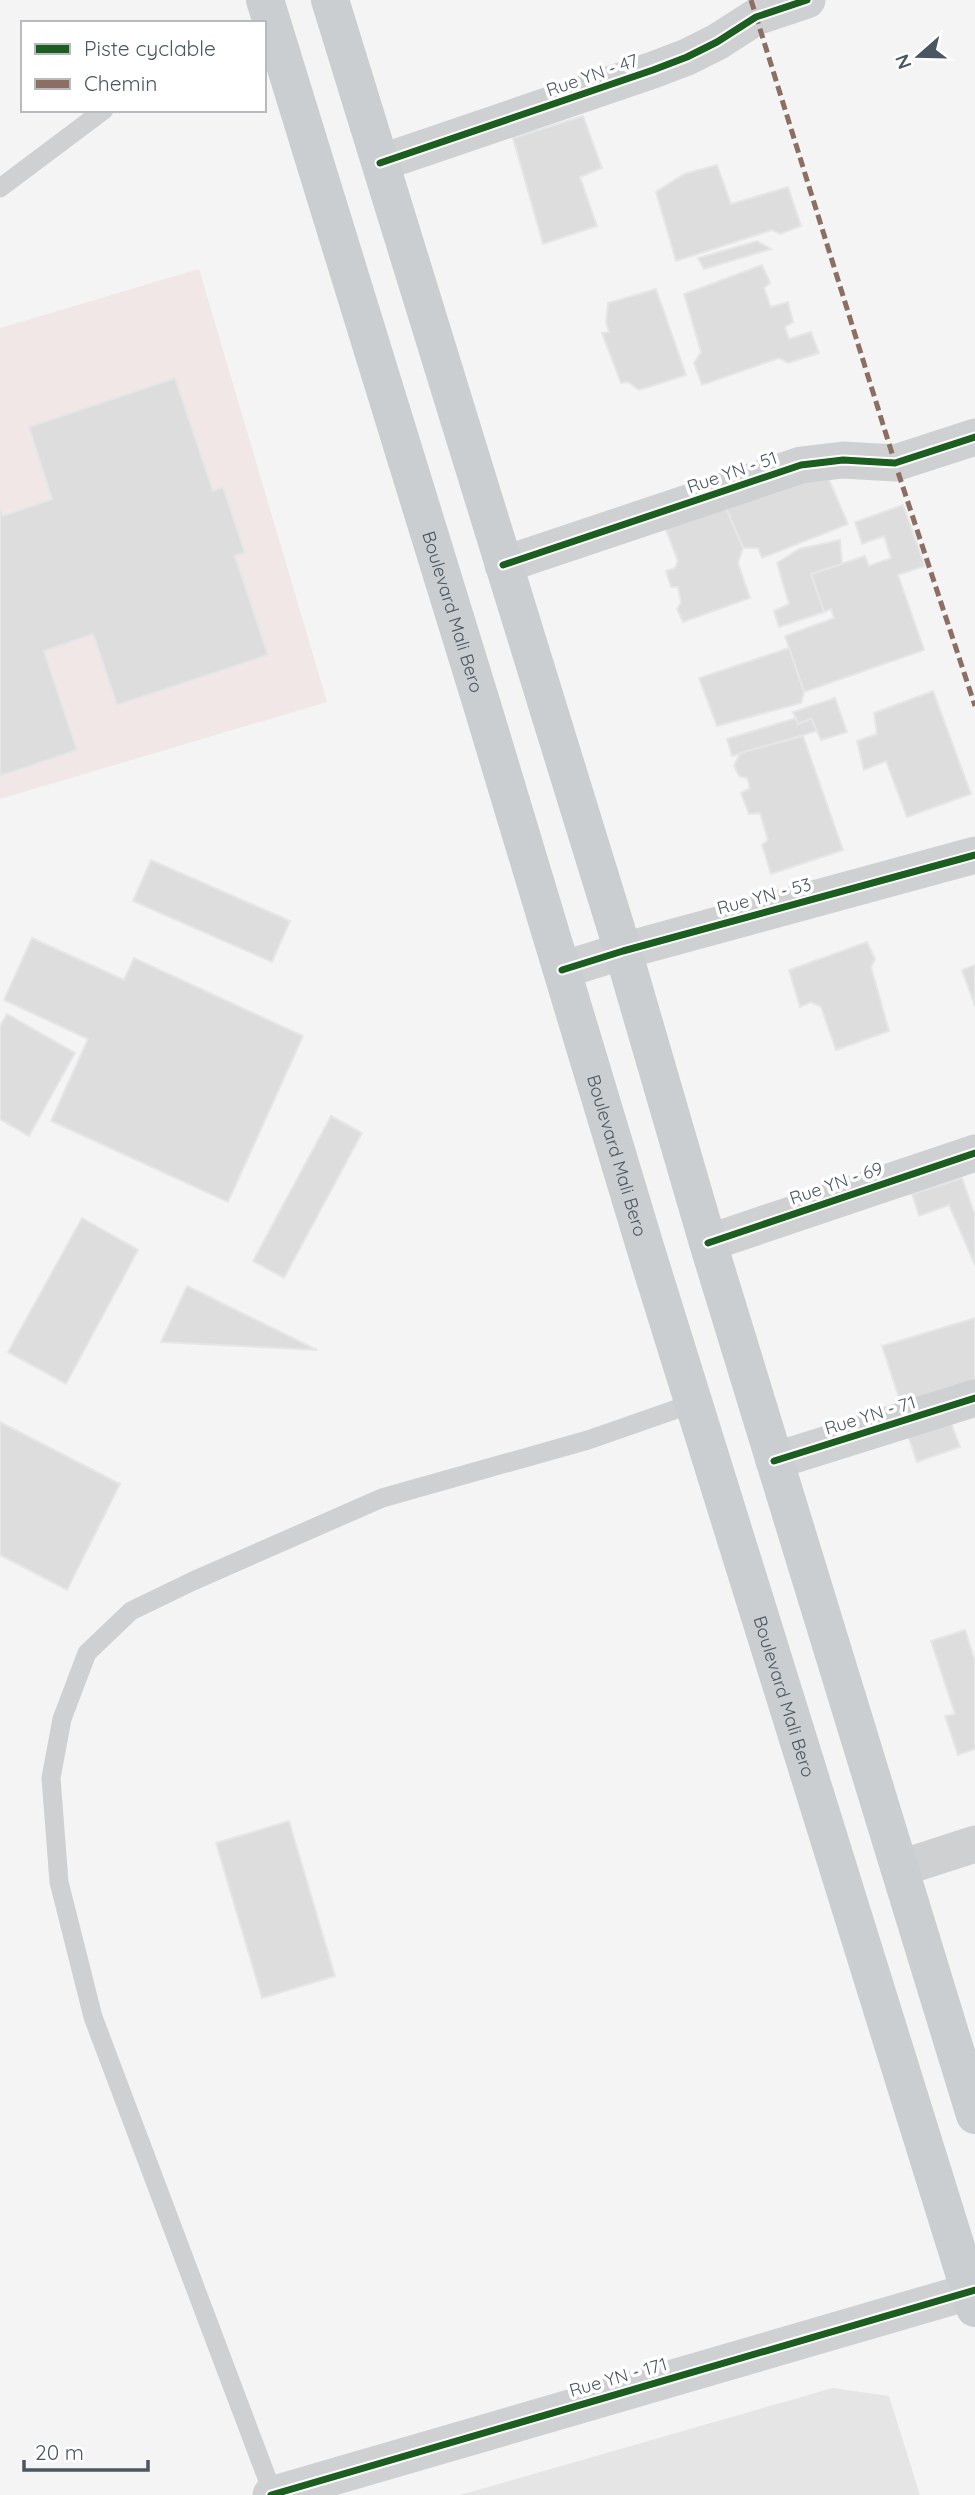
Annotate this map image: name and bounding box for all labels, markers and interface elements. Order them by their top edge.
legend [21,21,266,112]
north arrow [884,21,954,91]
text: Piste cyclable [84,35,216,61]
street label: Rue YN - 47 [543,49,641,101]
text: N [889,51,917,72]
text: Chemin [84,70,157,96]
street label: Rue YN - 51 [684,446,780,498]
street label: Boulevard Mali Bero [418,528,489,695]
street label: Rue YN - 53 [714,872,814,920]
street label: Boulevard Mali Bero [582,1072,653,1239]
street label: Rue YN - 69 [786,1156,886,1210]
street label: Rue YN - 71 [822,1390,918,1440]
street label: Boulevard Mali Bero [749,1613,821,1780]
street label: Rue YN - 171 [566,2352,670,2402]
scale bar [24,2428,149,2472]
text: 20 m [35,2439,84,2465]

